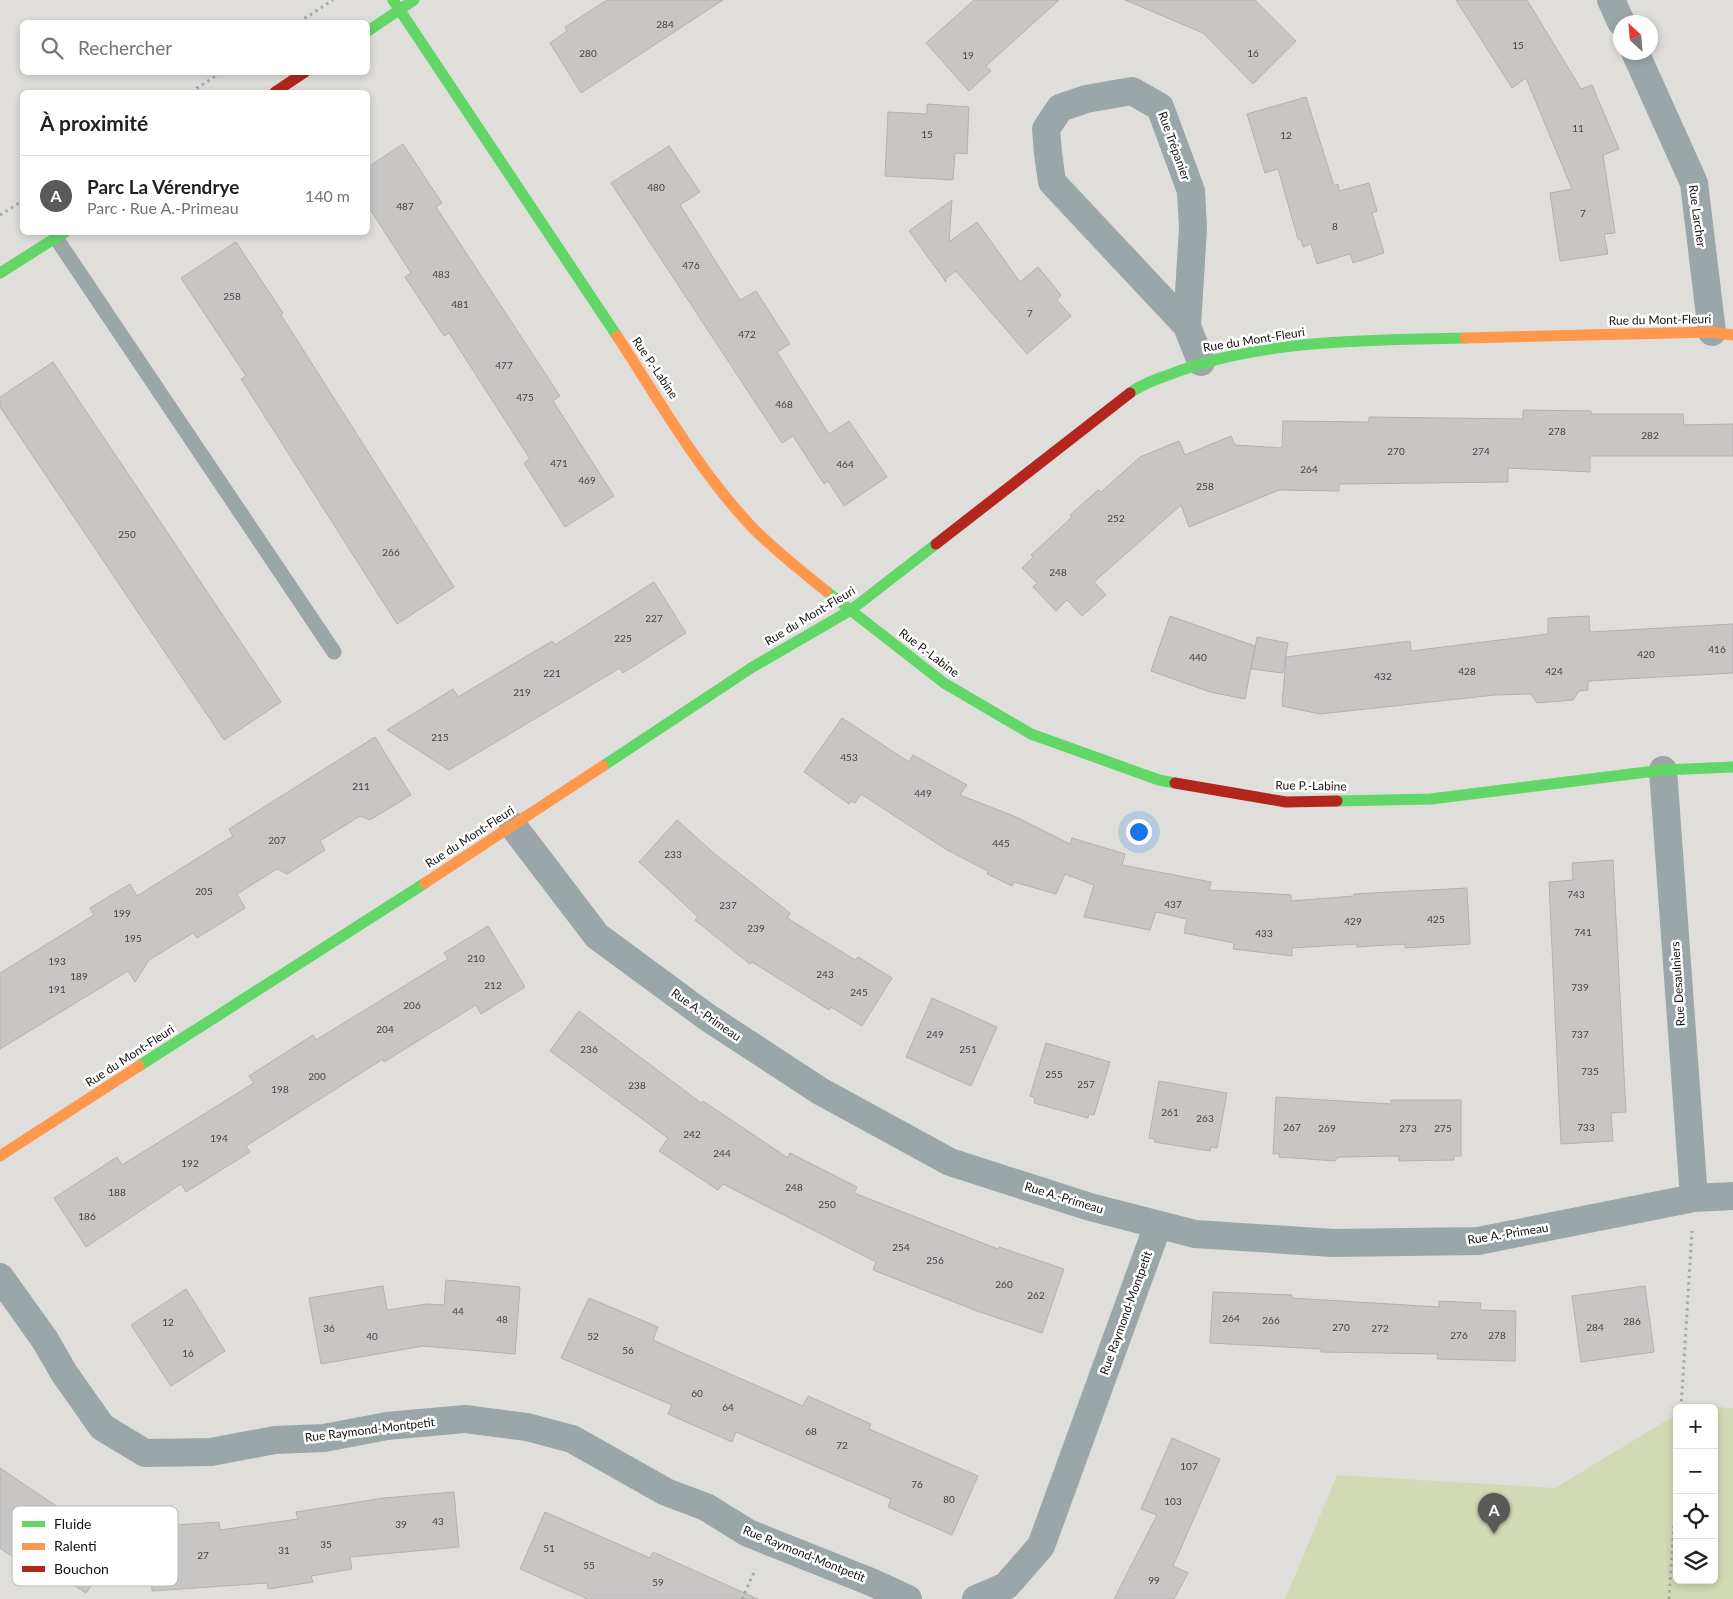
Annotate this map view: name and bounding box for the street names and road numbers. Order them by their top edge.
street label: Rue Trépanier [1155,109,1194,183]
street label: Rue Larcher [1686,184,1709,249]
street label: Rue du Mont-Fleuri [1608,311,1712,328]
street label: Rue du Mont-Fleuri [1202,324,1306,355]
street label: Rue P.-Labine [629,334,682,402]
street label: Rue du Mont-Fleuri [762,583,858,648]
street label: Rue P.-Labine [896,625,962,680]
street label: Rue P.-Labine [1275,777,1347,794]
street label: Rue du Mont-Fleuri [423,802,517,871]
street label: Rue Desaulniers [1667,941,1688,1027]
street label: Rue A.-Primeau [669,985,744,1044]
street label: Rue du Mont-Fleuri [83,1021,177,1090]
street label: Rue A.-Primeau [1023,1178,1105,1217]
street label: Rue A.-Primeau [1466,1220,1549,1247]
street label: Rue Raymond-Montpetit [1096,1248,1155,1377]
street label: Rue Raymond-Montpetit [304,1414,436,1445]
street label: Rue Raymond-Montpetit [741,1522,868,1585]

